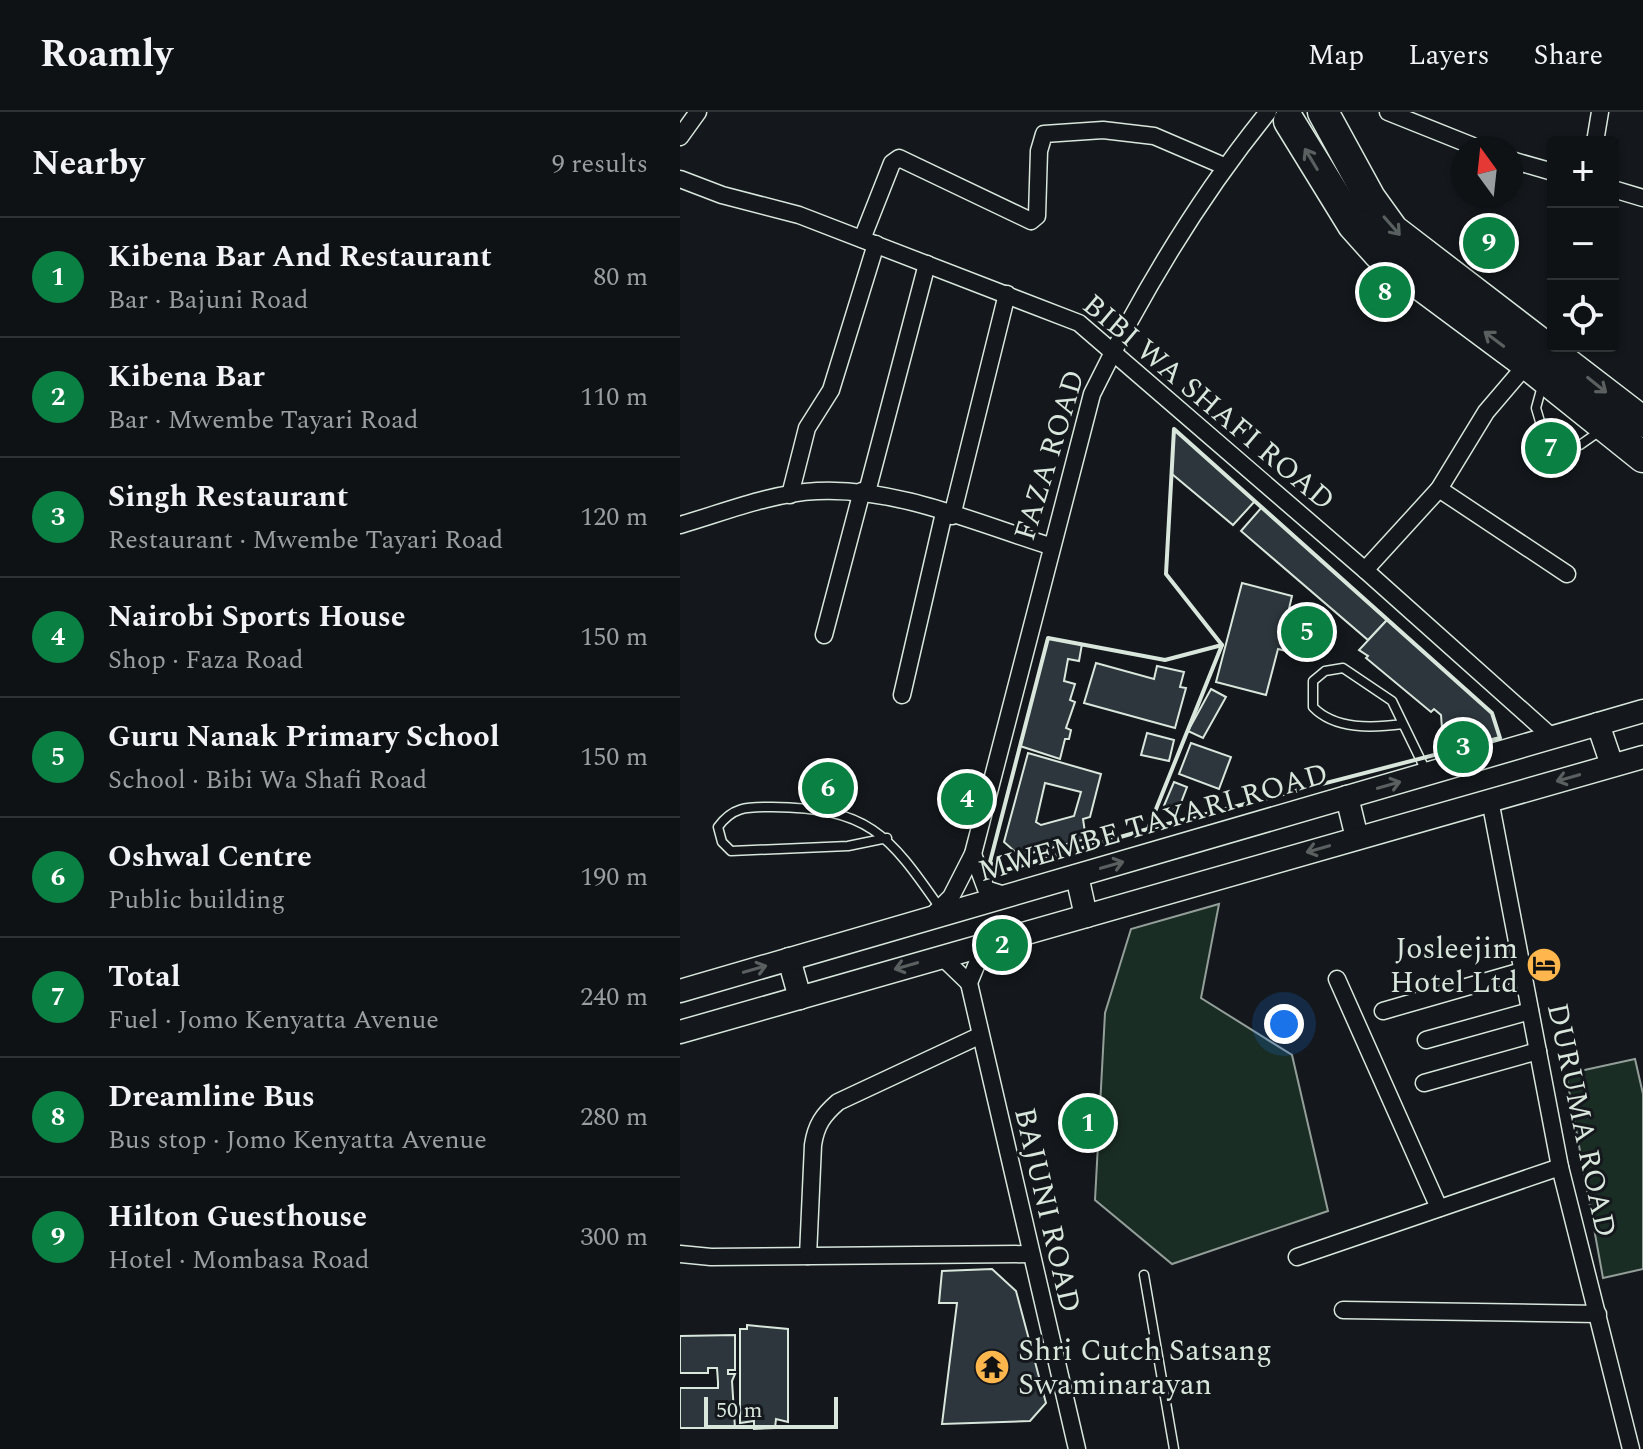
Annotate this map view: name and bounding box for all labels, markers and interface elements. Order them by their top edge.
text: Roamly [40,26,173,84]
text: Map [1308,34,1364,77]
text: Layers [1408,34,1490,77]
text: Share [1534,34,1603,77]
north arrow [1451,136,1523,208]
map controls [1547,136,1619,352]
button: + [1547,136,1619,208]
text: Nearby [32,138,145,190]
text: 9 results [552,144,648,184]
one-way arrow [1303,148,1319,171]
button: − [1547,208,1619,280]
pin: 9 [1463,213,1515,273]
one-way arrow [1382,216,1400,236]
text: Kibena Bar And Restaurant [108,234,492,280]
text: 1 [51,257,65,297]
text: 80 m [593,257,648,297]
pin: 8 [1359,262,1411,322]
text: Bar · Bajuni Road [108,280,308,320]
button: locate [1547,280,1619,352]
street label: BIBI WA SHAFI ROAD [1072,283,1345,523]
one-way arrow [1484,331,1505,348]
text: Kibena Bar [108,354,265,400]
street label: FAZA ROAD [1002,364,1098,546]
one-way arrow [1586,376,1607,394]
text: 2 [51,377,65,417]
text: 110 m [580,377,648,417]
text: Bar · Mwembe Tayari Road [108,400,418,440]
pin: 7 [1525,418,1577,478]
text: Singh Restaurant [108,474,348,520]
text: 3 [51,497,65,537]
text: 120 m [580,497,648,537]
text: Restaurant · Mwembe Tayari Road [108,520,503,560]
text: Nairobi Sports House [108,594,406,640]
pin: 5 [1281,602,1333,662]
text: 4 [51,617,65,657]
text: 150 m [580,617,648,657]
text: Shop · Faza Road [108,640,303,680]
text: Guru Nanak Primary School [108,714,500,760]
pin: 3 [1437,717,1489,777]
text: 5 [51,737,65,777]
text: 150 m [580,737,648,777]
street label: MWEMBE TAYARI ROAD [973,751,1334,895]
pin: 6 [802,758,854,818]
text: School · Bibi Wa Shafi Road [108,760,427,800]
pin: 4 [941,769,993,829]
one-way arrow [1556,772,1581,786]
one-way arrow [1375,777,1401,792]
text: Oshwal Centre [108,834,312,880]
one-way arrow [1306,843,1331,858]
text: 6 [51,857,65,897]
text: 190 m [580,857,648,897]
one-way arrow [1099,857,1125,872]
text: Public building [108,880,285,920]
pin: 2 [976,915,1028,975]
place label: Josleejim Hotel Ltd [1390,926,1518,1006]
hotel icon: Josleejim Hotel Ltd [1525,946,1563,984]
text: Total [108,954,181,1000]
one-way arrow [894,959,920,974]
one-way arrow [741,961,767,976]
text: 7 [51,977,65,1017]
text: 240 m [580,977,648,1017]
street label: DURUMA ROAD [1534,999,1628,1242]
text: Fuel · Jomo Kenyatta Avenue [108,1000,439,1040]
your location [1264,1004,1304,1044]
text: Dreamline Bus [108,1074,315,1120]
pin: 1 [1062,1093,1114,1153]
text: 8 [51,1097,65,1137]
text: 280 m [580,1097,648,1137]
street label: BAJUNI ROAD [1001,1103,1093,1317]
text: Bus stop · Jomo Kenyatta Avenue [108,1120,487,1160]
text: Hilton Guesthouse [108,1194,367,1240]
text: 9 [51,1217,65,1257]
text: 300 m [580,1217,648,1257]
text: Hotel · Mombasa Road [108,1240,370,1280]
place label: Shri Cutch Satsang Swaminarayan [1018,1328,1272,1408]
temple icon: Shri Cutch Satsang Swaminarayan [973,1348,1011,1386]
scale bar [704,1393,838,1429]
text: 50 m [716,1394,762,1427]

